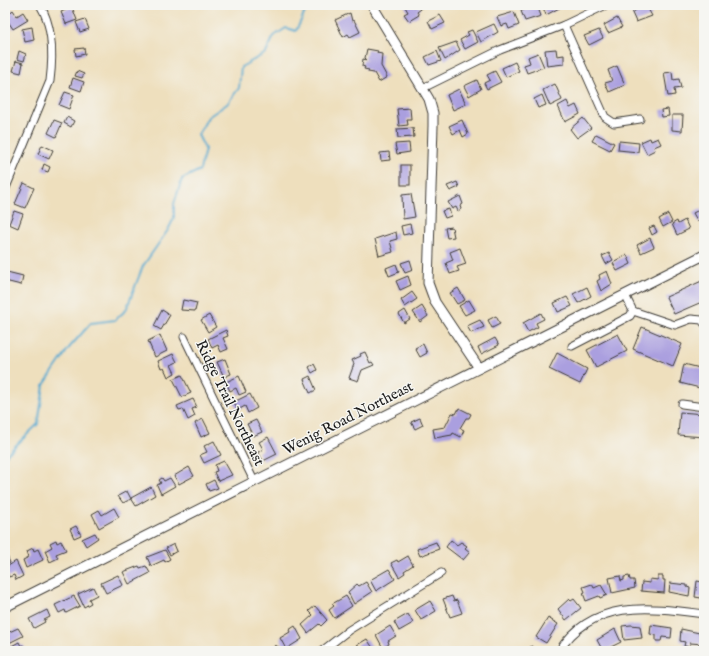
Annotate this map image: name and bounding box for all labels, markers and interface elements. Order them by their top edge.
street label: Ridge Trail Northeast [191,337,269,469]
street label: Wenig Road Northeast [280,377,416,459]

